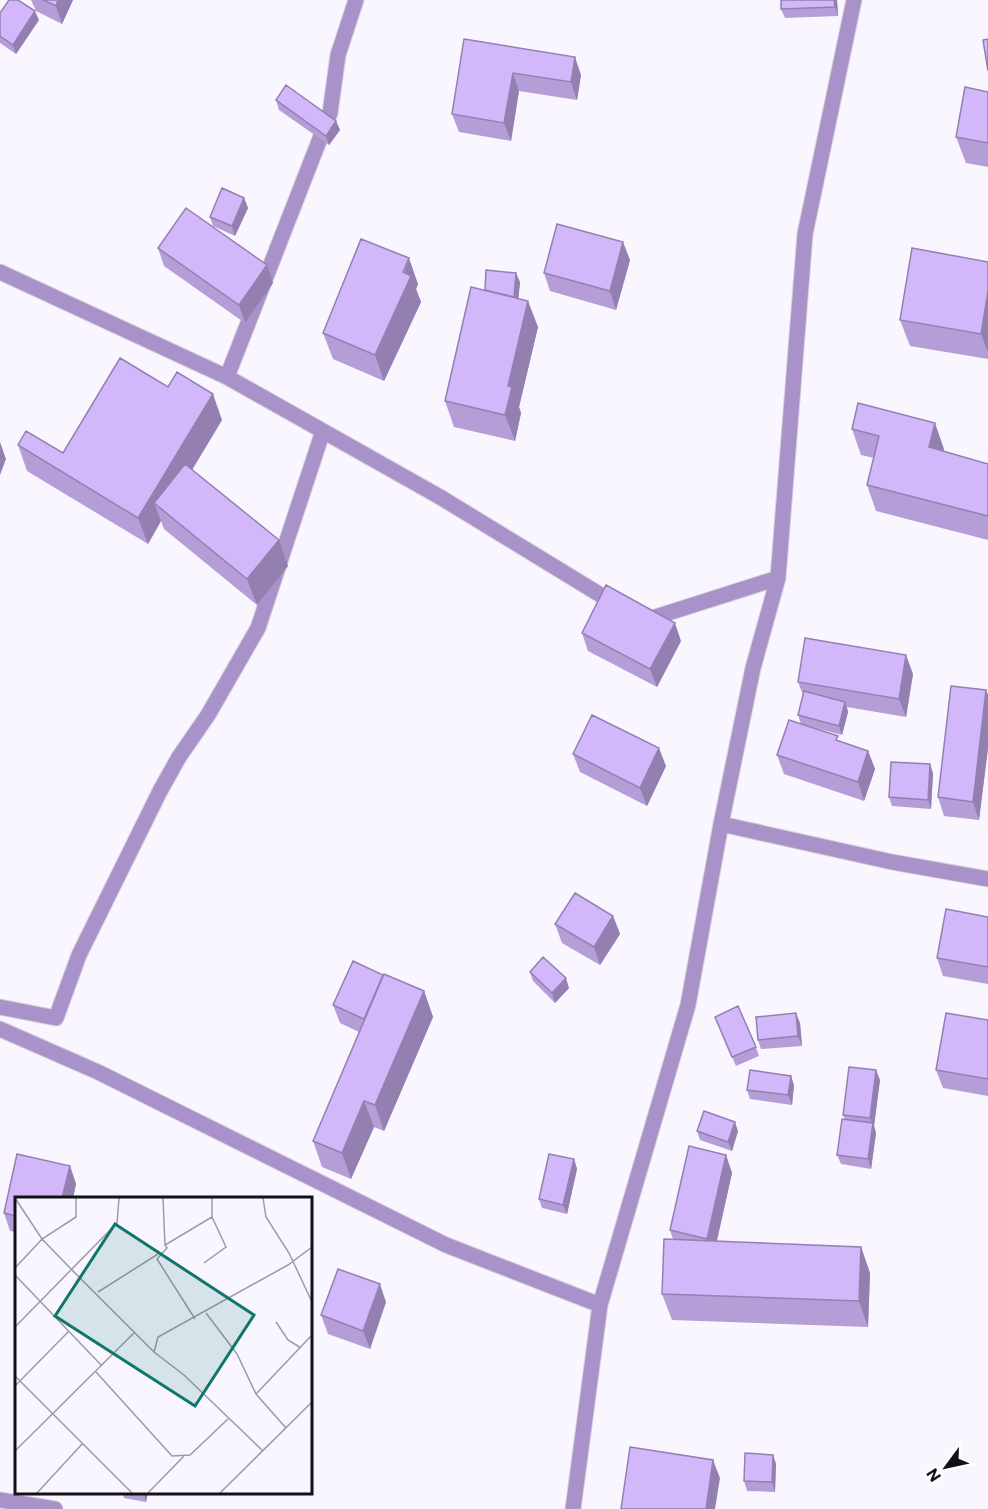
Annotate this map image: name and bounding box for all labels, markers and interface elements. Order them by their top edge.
inset map [15,1197,312,1494]
north arrow [916,1437,976,1497]
text: N [922,1465,944,1486]

